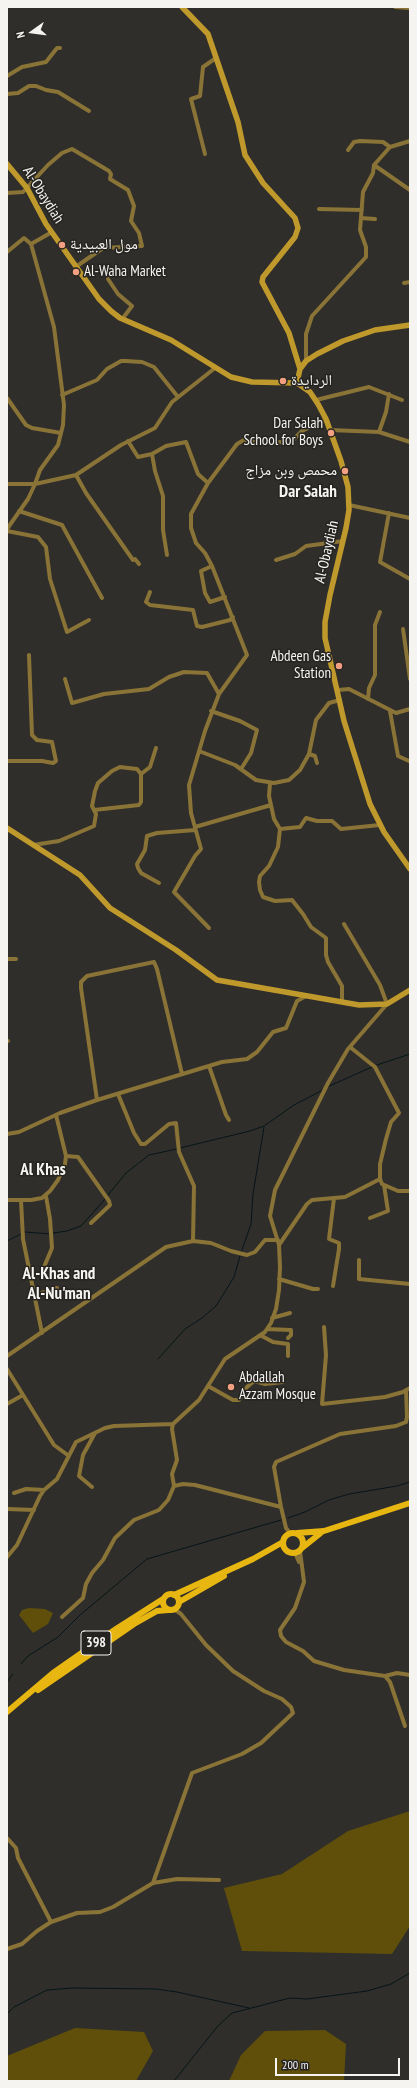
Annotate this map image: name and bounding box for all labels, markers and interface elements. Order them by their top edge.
north arrow [12,12,52,52]
text: N [13,30,28,39]
street label: Al-Obaydiah [18,163,68,227]
place label: مول العبيدية [70,236,138,254]
marker: مول العبيدية [57,240,67,250]
place label: Al-Waha Market [84,263,166,281]
marker: Al-Waha Market [71,267,81,277]
place label: الردايدة [291,372,332,390]
marker: الردايدة [278,376,288,386]
place label: Dar Salah School for Boys [243,415,323,450]
marker: Dar Salah School for Boys [326,428,336,438]
place label: محمص وبن مزاج [245,462,337,480]
marker: محمص وبن مزاج [340,466,350,476]
district label: Dar Salah [279,482,337,502]
street label: Al-Obaydiah [311,519,343,585]
place label: Abdeen Gas Station [270,648,331,683]
marker: Abdeen Gas Station [334,661,344,671]
district label: Al Khas [20,1160,66,1180]
district label: Al-Khas and Al-Nu'man [23,1264,95,1304]
place label: Abdallah Azzam Mosque [239,1369,316,1404]
marker: Abdallah Azzam Mosque [226,1382,236,1392]
road number: 398 [81,1631,111,1655]
scale bar [277,2050,402,2076]
text: 200 m [282,2057,309,2072]

